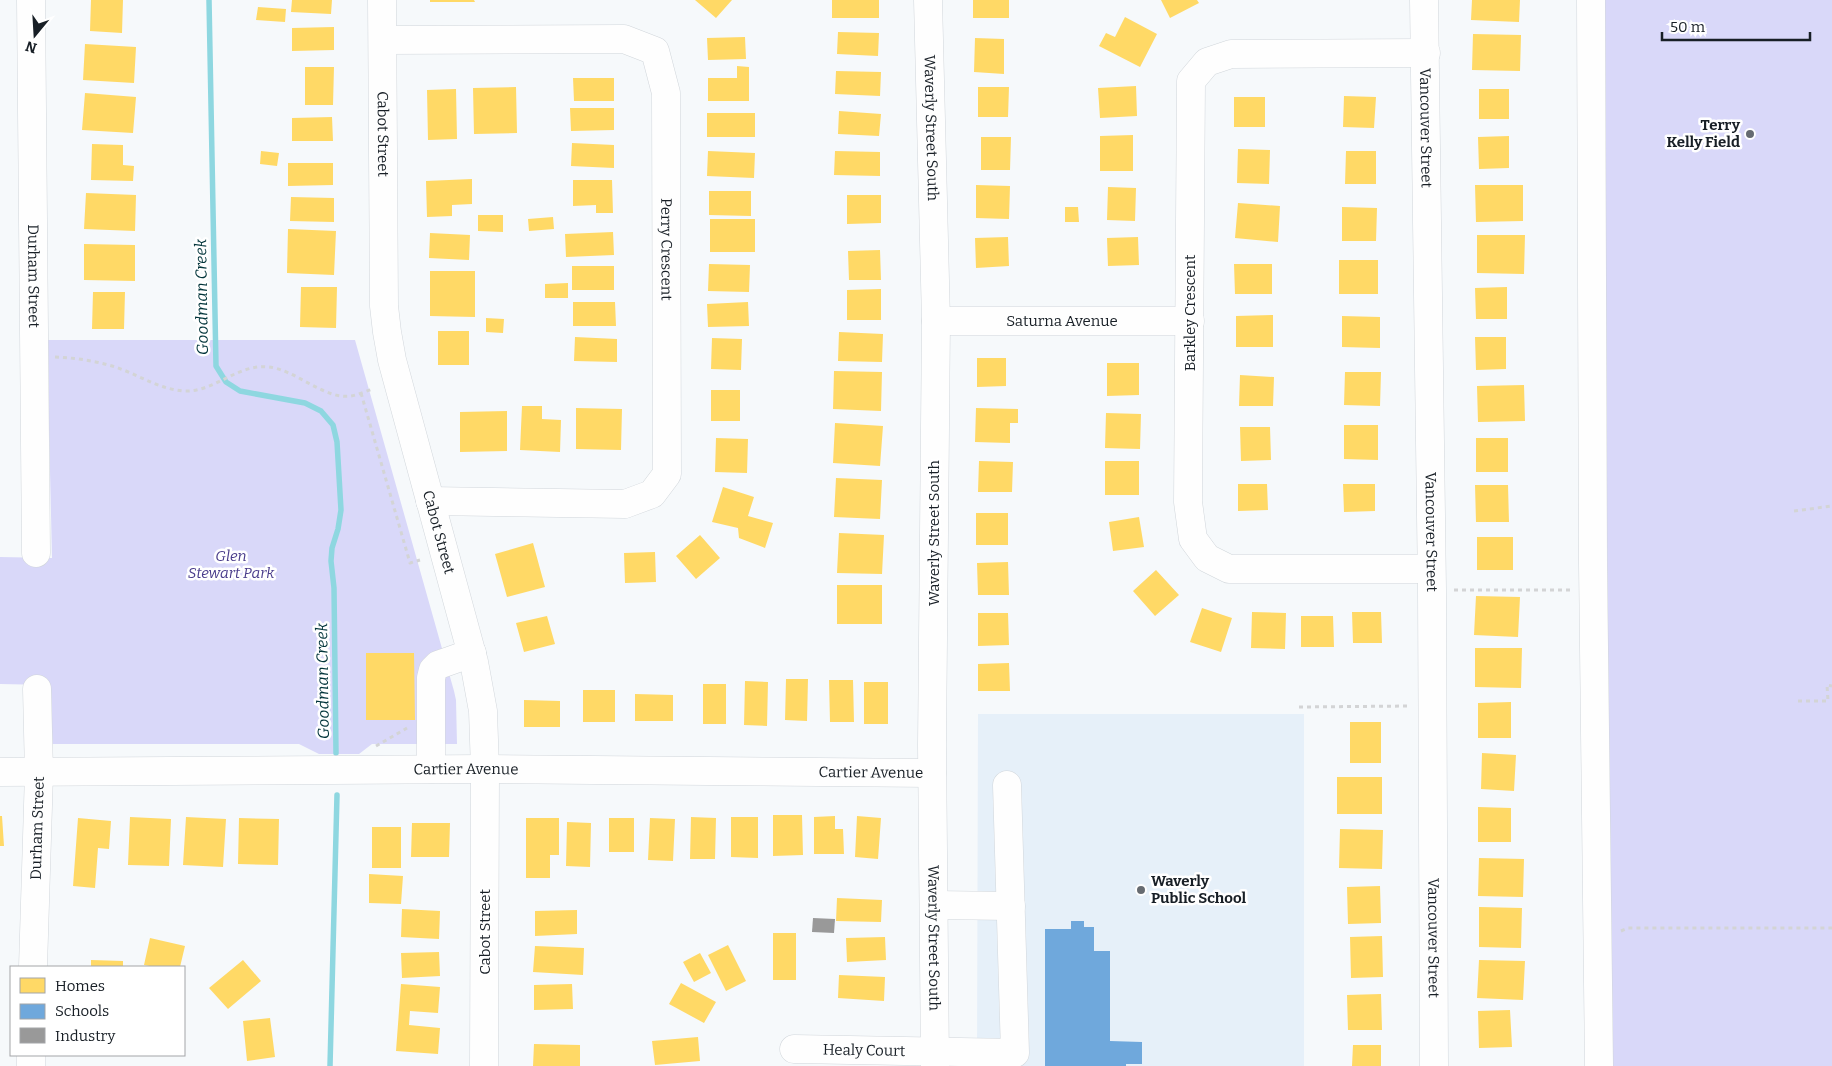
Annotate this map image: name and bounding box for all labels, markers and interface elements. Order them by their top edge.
north arrow [10,10,60,60]
scale bar [1662,10,1810,42]
text: 50 m [1670,18,1706,36]
text: N [23,37,39,57]
street label: Waverly Street South [920,55,942,202]
street label: Vancouver Street [1416,68,1436,189]
street label: Cabot Street [374,91,392,178]
place label: Terry Kelly Field [1666,116,1741,151]
marker: Terry Kelly Field [1744,128,1756,140]
street label: Perry Crescent [657,198,676,301]
street label: Durham Street [24,224,43,328]
water label: Goodman Creek [191,238,212,355]
street label: Barkley Crescent [1181,254,1199,371]
street label: Saturna Avenue [1006,312,1118,330]
street label: Waverly Street South [925,459,943,606]
street label: Vancouver Street [1421,472,1441,593]
street label: Cabot Street [419,488,459,576]
park label: Glen Stewart Park [188,547,275,582]
water label: Goodman Creek [312,622,333,739]
street label: Cartier Avenue [414,760,518,778]
street label: Cartier Avenue [818,763,923,782]
street label: Durham Street [27,775,48,880]
street label: Waverly Street South [924,865,943,1012]
place label: Waverly Public School [1151,872,1247,907]
street label: Vancouver Street [1424,878,1443,999]
marker: Waverly Public School [1135,884,1147,896]
street label: Cabot Street [476,889,494,975]
legend [10,966,185,1056]
text: Homes [55,977,105,995]
text: Schools [55,1002,109,1020]
text: Industry [55,1027,115,1045]
street label: Healy Court [823,1041,906,1060]

